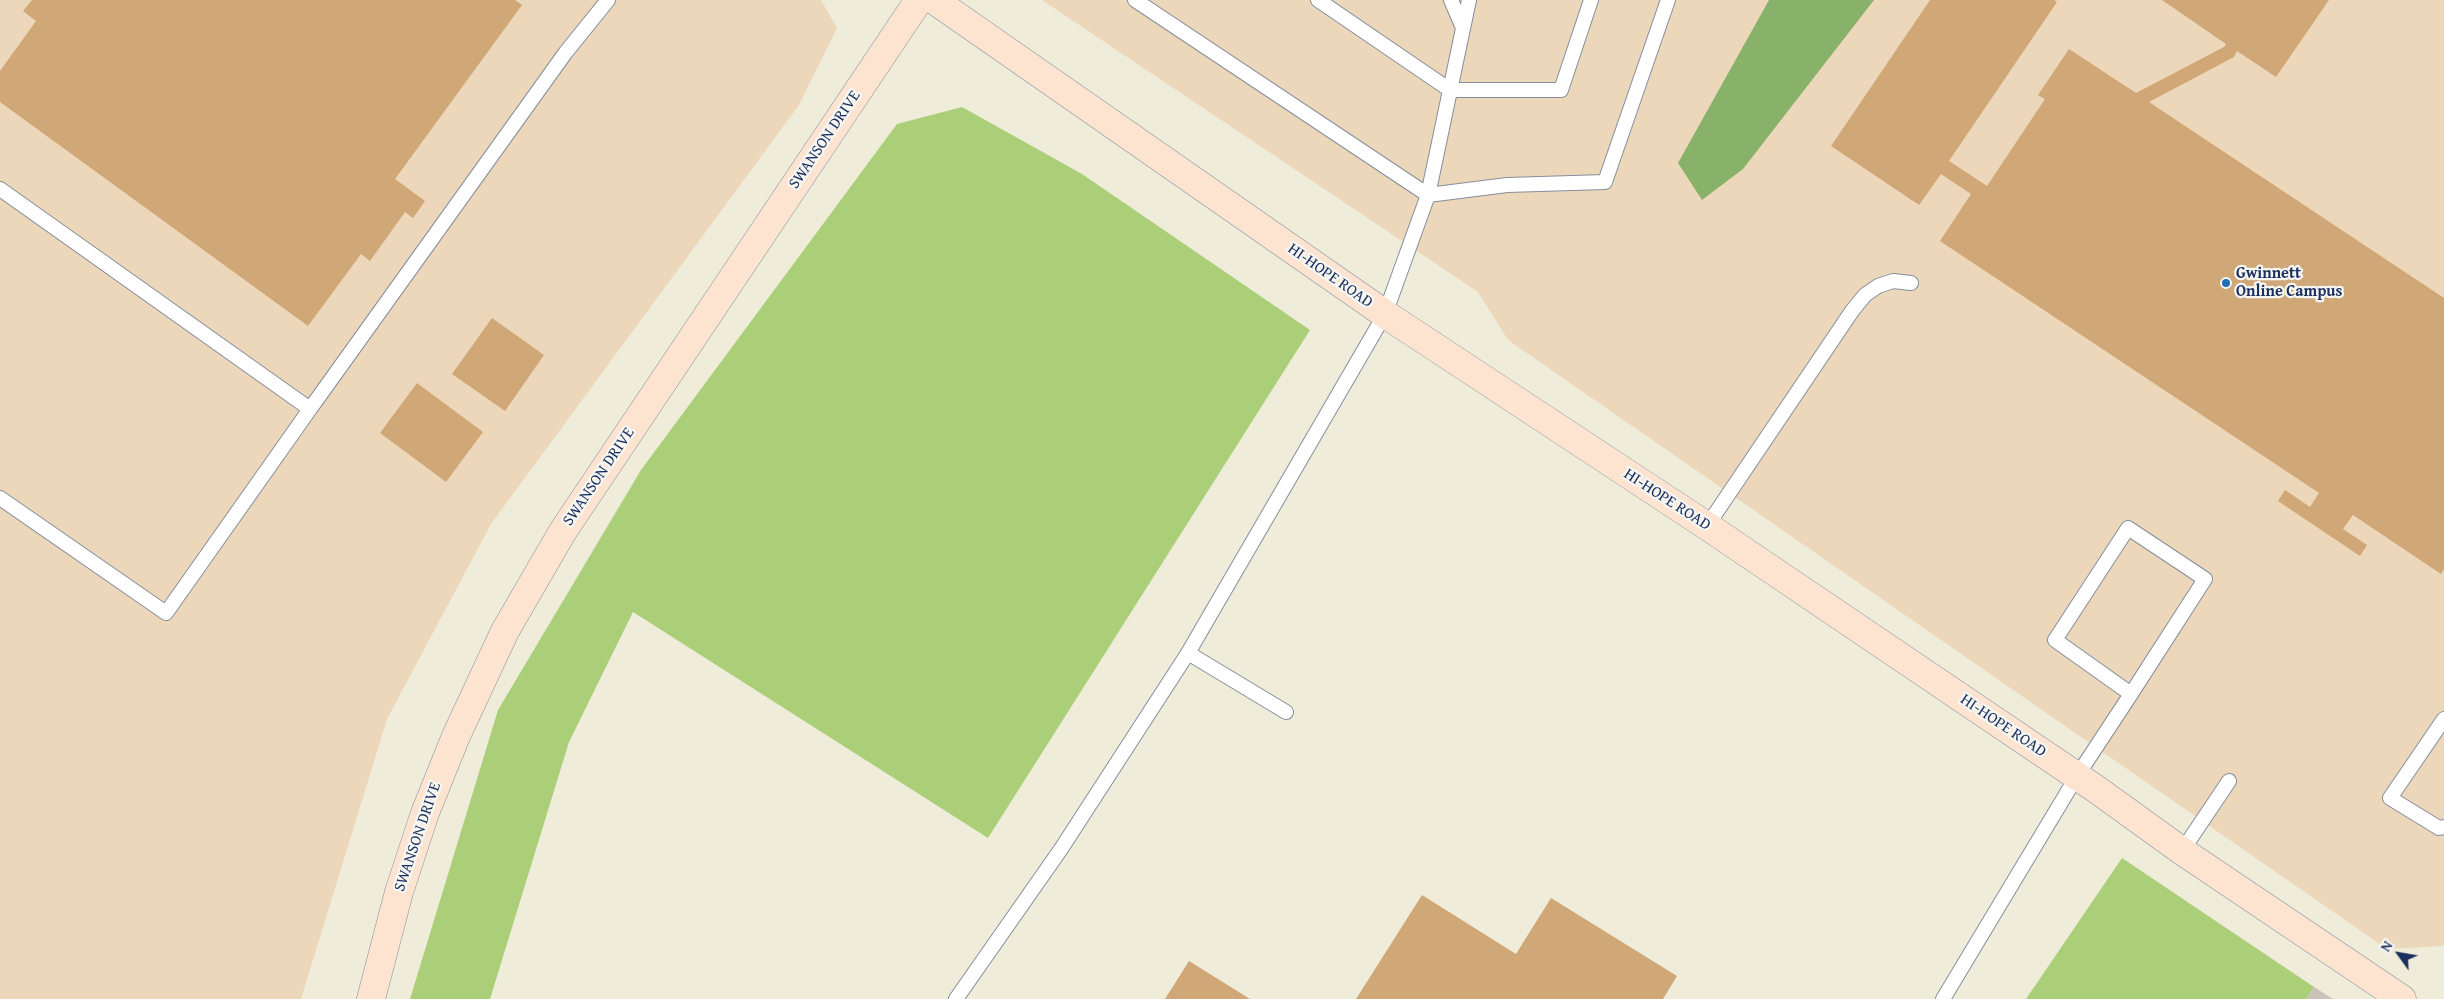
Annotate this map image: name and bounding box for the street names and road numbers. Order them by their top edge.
street label: SWANSON DRIVE [785,87,865,193]
street label: HI-HOPE ROAD [1284,240,1376,312]
street label: SWANSON DRIVE [559,424,639,530]
street label: HI-HOPE ROAD [1620,465,1714,535]
street label: HI-HOPE ROAD [1956,690,2050,762]
street label: SWANSON DRIVE [390,780,446,894]

